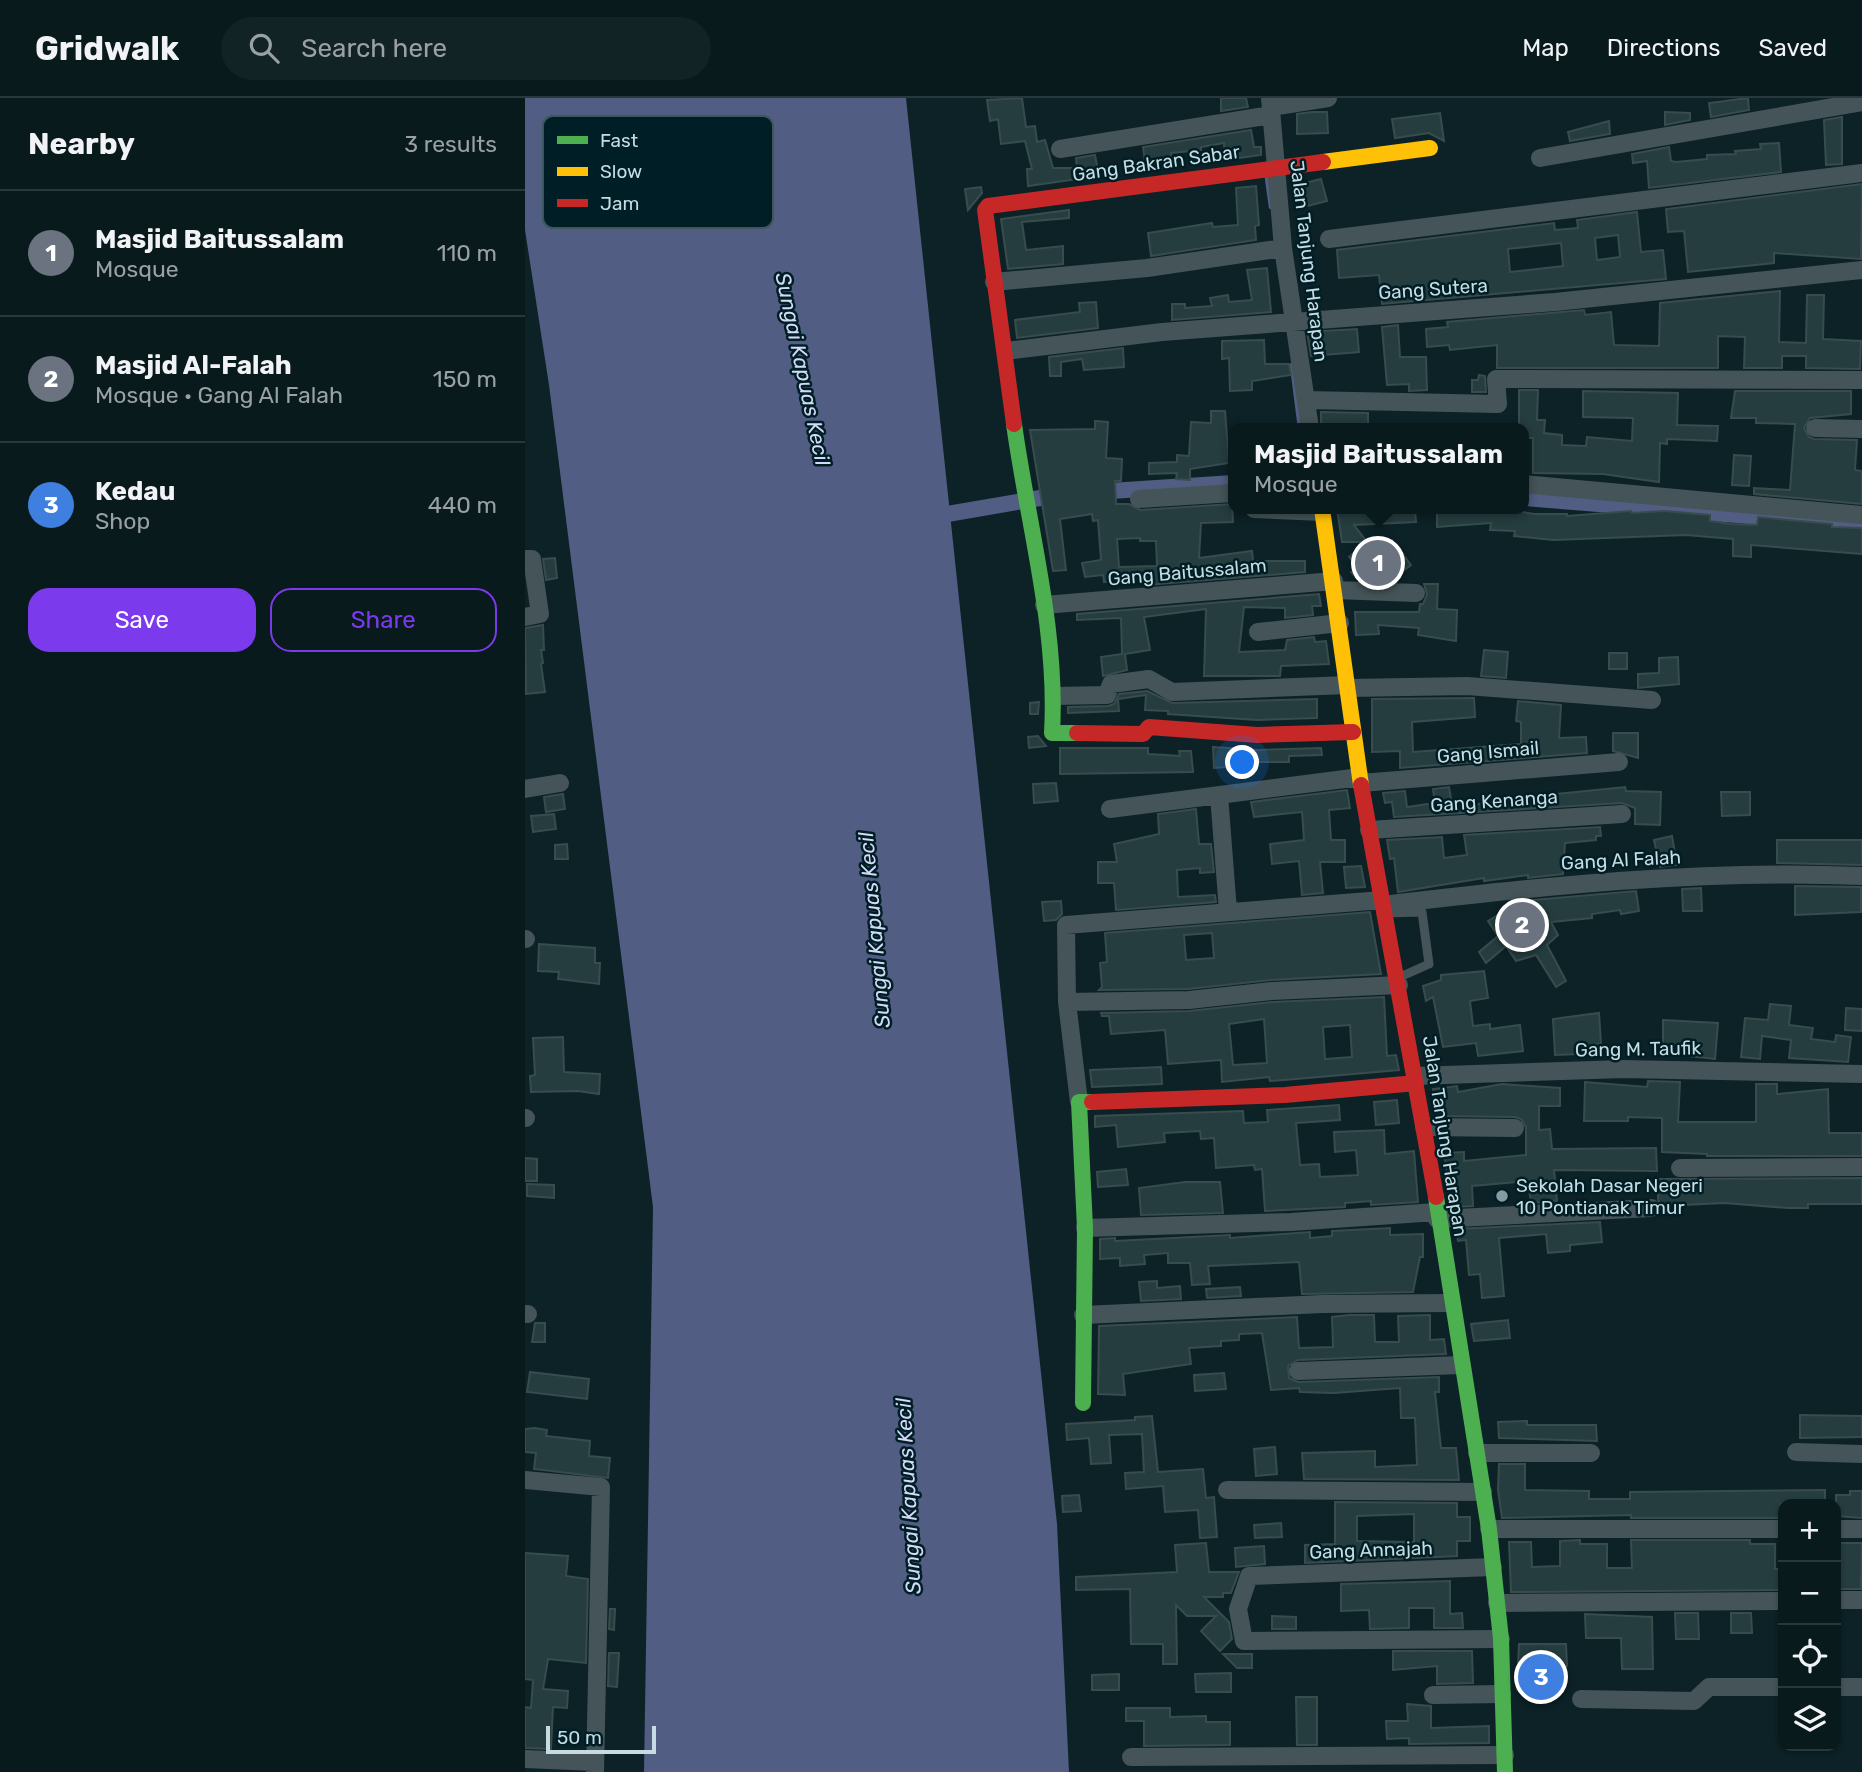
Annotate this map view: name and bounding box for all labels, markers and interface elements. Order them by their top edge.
search box [221,17,711,80]
text: Gridwalk [35,29,179,68]
icon: search [245,29,283,67]
text: Search here [301,33,447,64]
text: Map [1522,34,1569,62]
text: Directions [1607,34,1720,62]
text: Saved [1758,34,1827,62]
legend [543,116,773,228]
text: Nearby [28,126,135,162]
text: Fast [600,129,639,152]
text: 3 results [404,130,497,158]
street label: Gang Bakran Sabar [1071,140,1242,186]
street label: Jalan Tanjung Harapan [1285,159,1333,363]
text: Slow [600,160,642,183]
text: Jam [600,192,639,215]
text: Masjid Baitussalam [95,224,344,255]
text: 1 [45,239,57,267]
text: 110 m [437,239,497,267]
text: Mosque [95,255,179,283]
water label: Sungai Kapuas Kecil [770,270,836,469]
street label: Gang Sutera [1377,274,1489,304]
text: Masjid Al-Falah [95,350,292,381]
text: 2 [44,365,58,393]
text: 150 m [433,365,497,393]
text: Mosque · Gang Al Falah [95,381,343,409]
popup [1228,423,1529,514]
text: Masjid Baitussalam [1254,439,1503,470]
text: Mosque [1254,470,1338,498]
text: Kedau [95,476,175,507]
text: 3 [43,491,59,519]
text: 440 m [428,491,497,519]
text: Shop [95,507,150,535]
pin: 1 [1355,537,1401,589]
street label: Gang Baitussalam [1107,554,1267,590]
button: Save [28,588,256,652]
button: Share [270,588,497,652]
street label: Gang Ismail [1436,736,1540,768]
your location [1225,745,1259,779]
street label: Gang Kenanga [1429,785,1559,817]
water label: Sungai Kapuas Kecil [853,830,895,1029]
street label: Gang Al Falah [1560,845,1682,875]
pin: 2 [1499,899,1545,951]
street label: Jalan Tanjung Harapan [1418,1034,1472,1238]
street label: Gang M. Taufik [1575,1036,1702,1062]
place label: Sekolah Dasar Negeri 10 Pontianak Timur [1516,1174,1703,1219]
marker: Sekolah Dasar Negeri 10 Pontianak Timur [1494,1188,1510,1204]
water label: Sungai Kapuas Kecil [890,1396,926,1595]
map controls [1778,1499,1841,1751]
button: + [1778,1499,1841,1562]
street label: Gang Annajah [1309,1536,1433,1564]
button: − [1778,1562,1841,1625]
button: locate [1778,1625,1841,1688]
pin: 3 [1518,1651,1564,1703]
button: layers [1778,1688,1841,1751]
scale bar [546,1723,656,1755]
text: 50 m [557,1726,602,1749]

